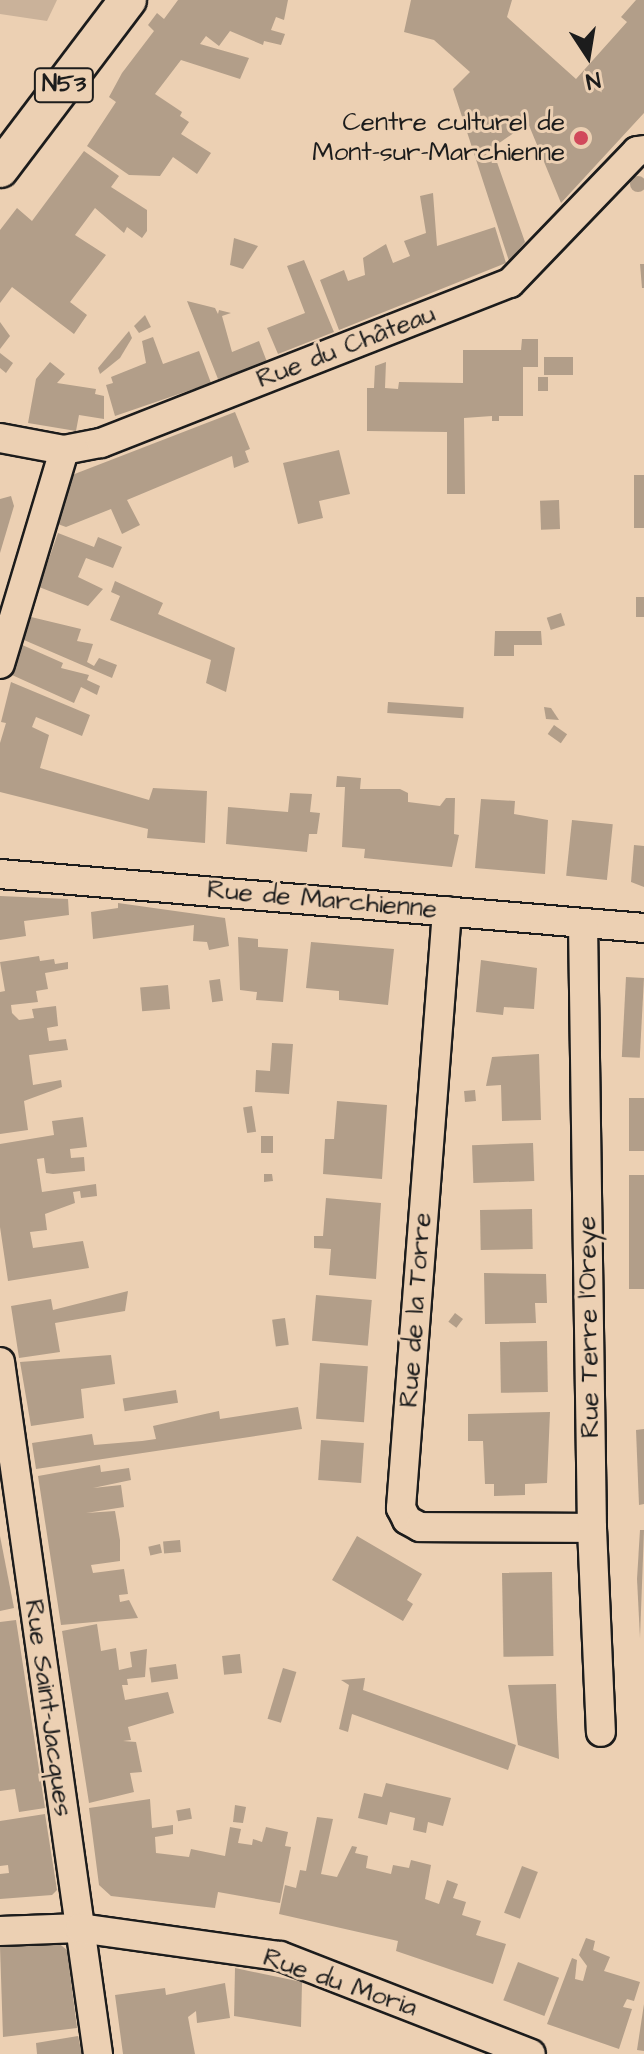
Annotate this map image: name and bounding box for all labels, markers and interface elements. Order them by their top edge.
north arrow [548,16,628,96]
text: N [583,63,603,97]
road number: N53 [32,65,96,105]
place label: Centre culturel de Mont-sur-Marchienne [312,107,565,168]
marker: Centre culturel de Mont-sur-Marchienne [572,129,590,147]
street label: Rue du Château [252,299,440,395]
street label: Rue de Marchienne [206,874,438,926]
street label: Rue de la Torre [394,1211,438,1409]
street label: Rue Terre l'Oreye [571,1216,607,1438]
street label: Rue Saint-Jacques [17,1597,79,1819]
street label: Rue du Moria [259,1942,421,2024]

